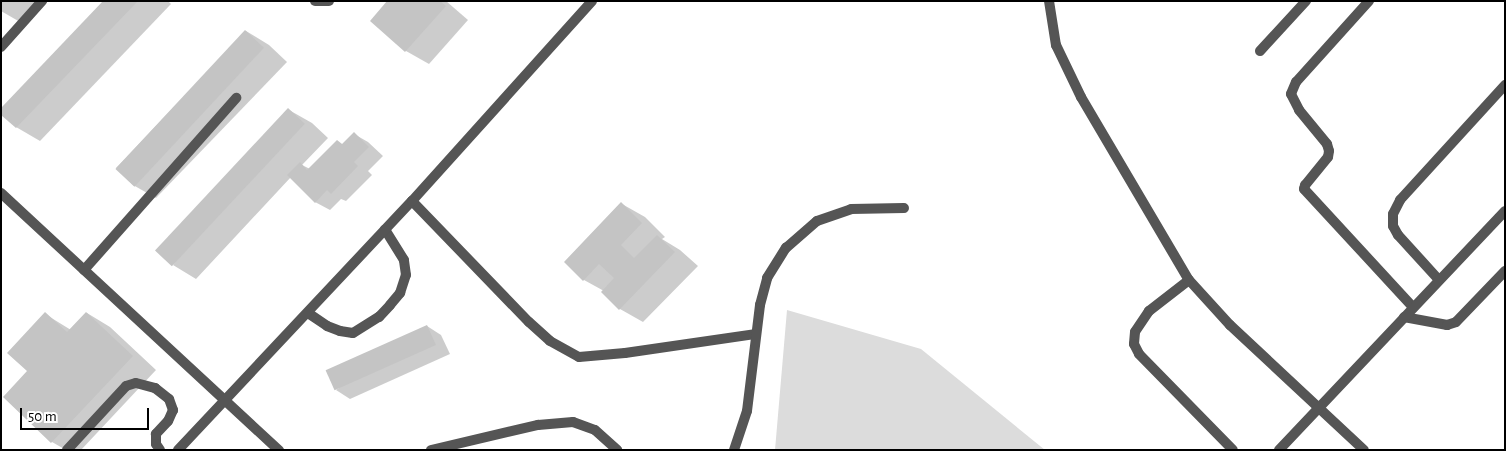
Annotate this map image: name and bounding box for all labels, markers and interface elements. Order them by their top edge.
scale bar [22,398,151,430]
text: 50 m [28,409,57,424]

